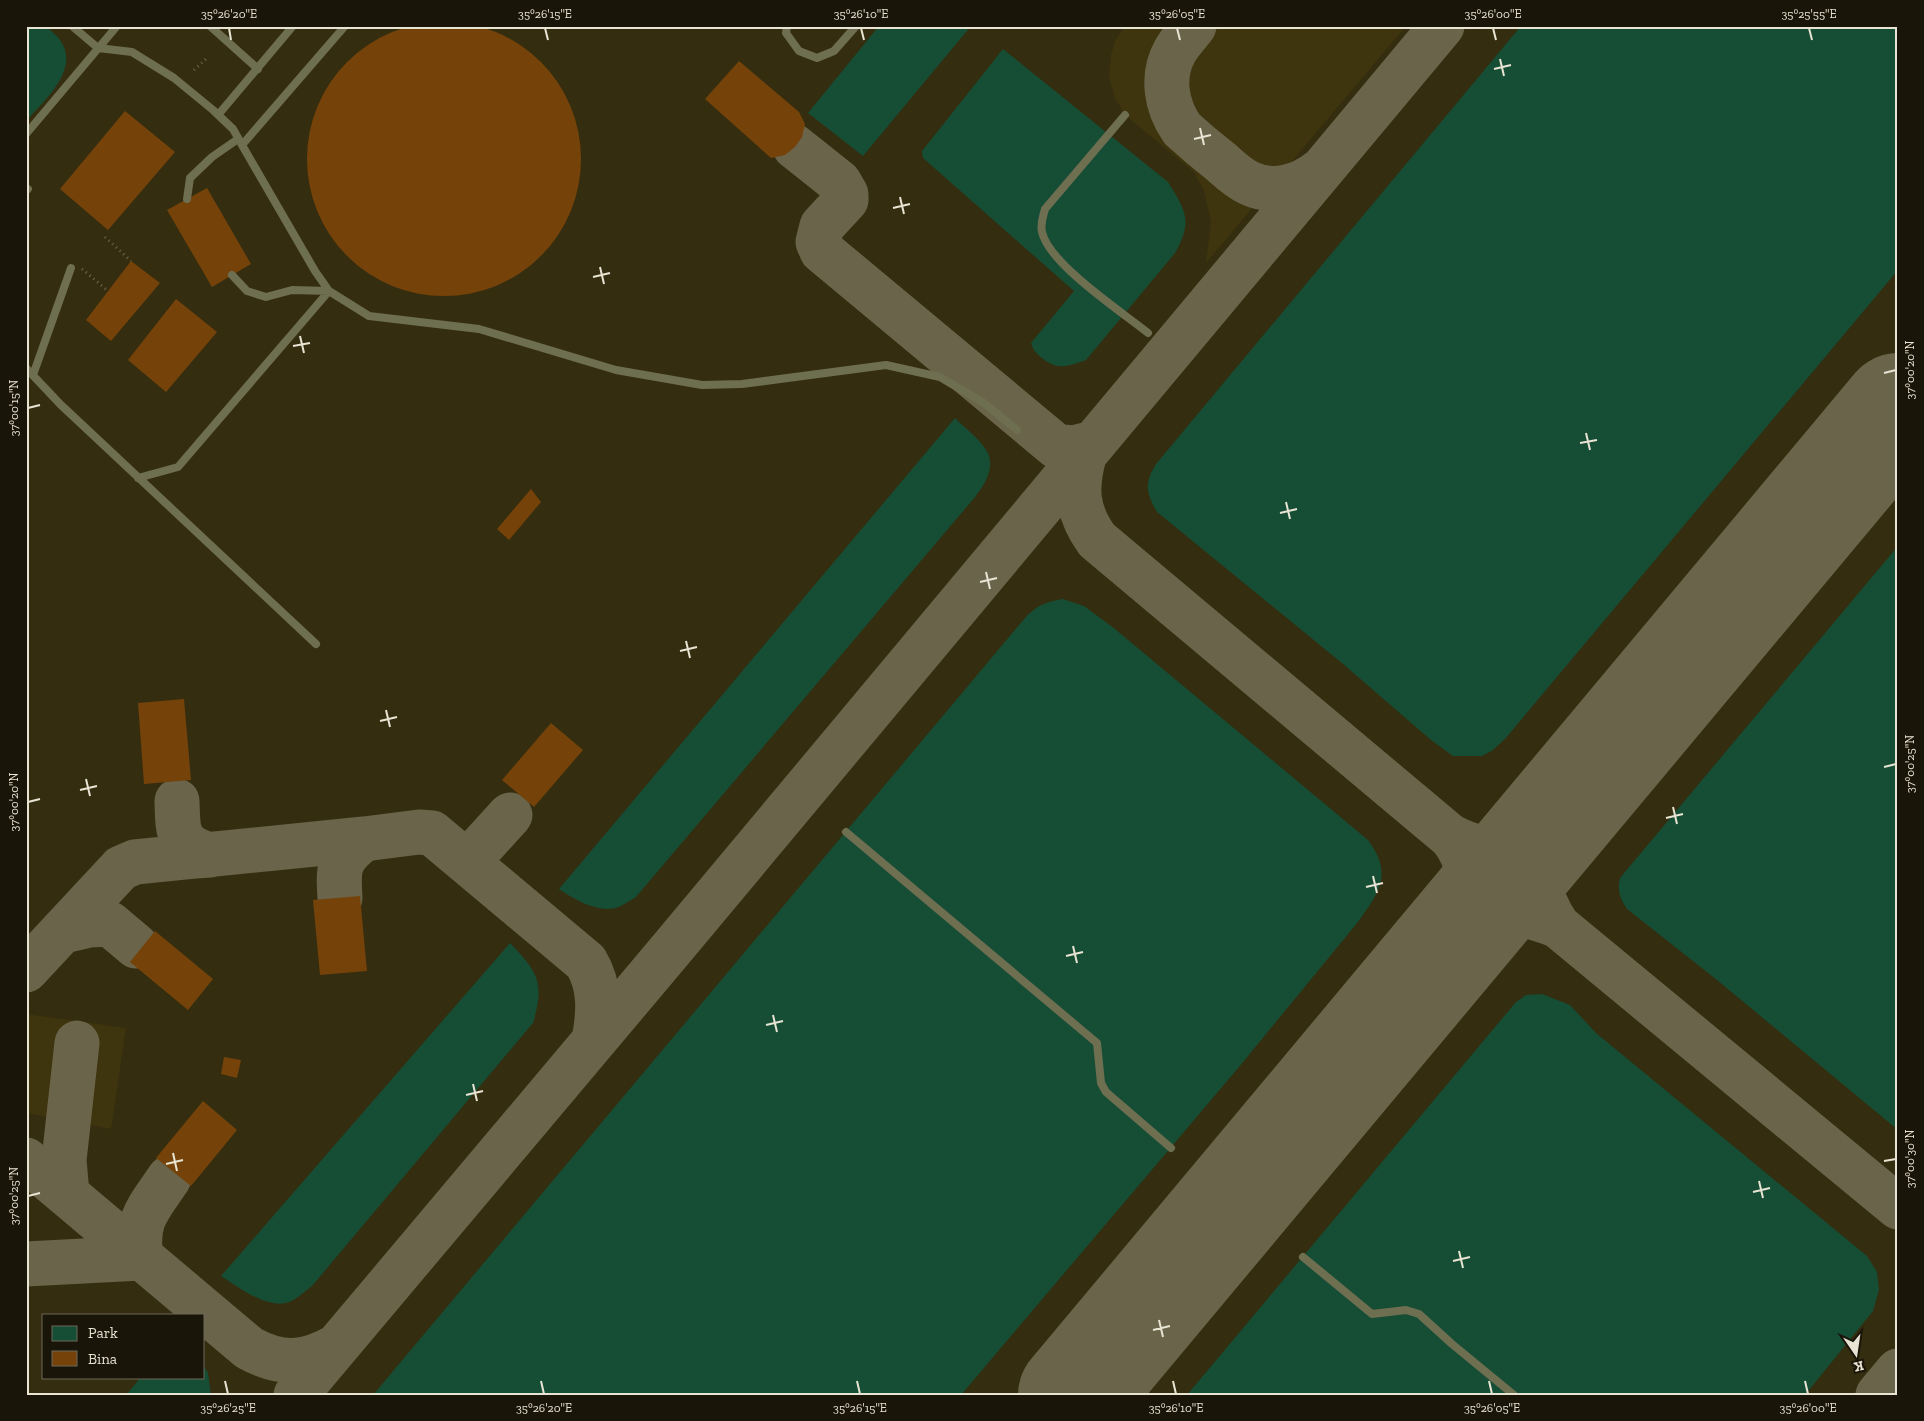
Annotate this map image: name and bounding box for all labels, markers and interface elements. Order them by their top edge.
text: 35°26'20"E [201,7,257,21]
text: 35°26'15"E [518,7,572,21]
text: 35°26'10"E [834,7,888,21]
text: 35°26'05"E [1149,7,1205,21]
text: 35°26'00"E [1465,7,1521,21]
text: 35°25'55"E [1781,7,1837,21]
text: 37°00'20"N [1903,340,1917,399]
text: 37°00'15"N [7,380,21,436]
text: 37°00'25"N [1903,735,1917,793]
text: 37°00'20"N [7,772,21,831]
text: 37°00'30"N [1903,1130,1917,1188]
text: 37°00'25"N [7,1167,21,1225]
legend [42,1314,205,1378]
text: Park [88,1324,118,1342]
north arrow [1832,1328,1882,1378]
text: Bina [88,1350,117,1368]
text: K [1852,1357,1865,1376]
text: 35°26'25"E [200,1401,256,1415]
text: 35°26'20"E [516,1401,572,1415]
text: 35°26'15"E [833,1401,887,1415]
text: 35°26'10"E [1149,1401,1203,1415]
text: 35°26'05"E [1464,1401,1520,1415]
text: 35°26'00"E [1780,1401,1836,1415]

